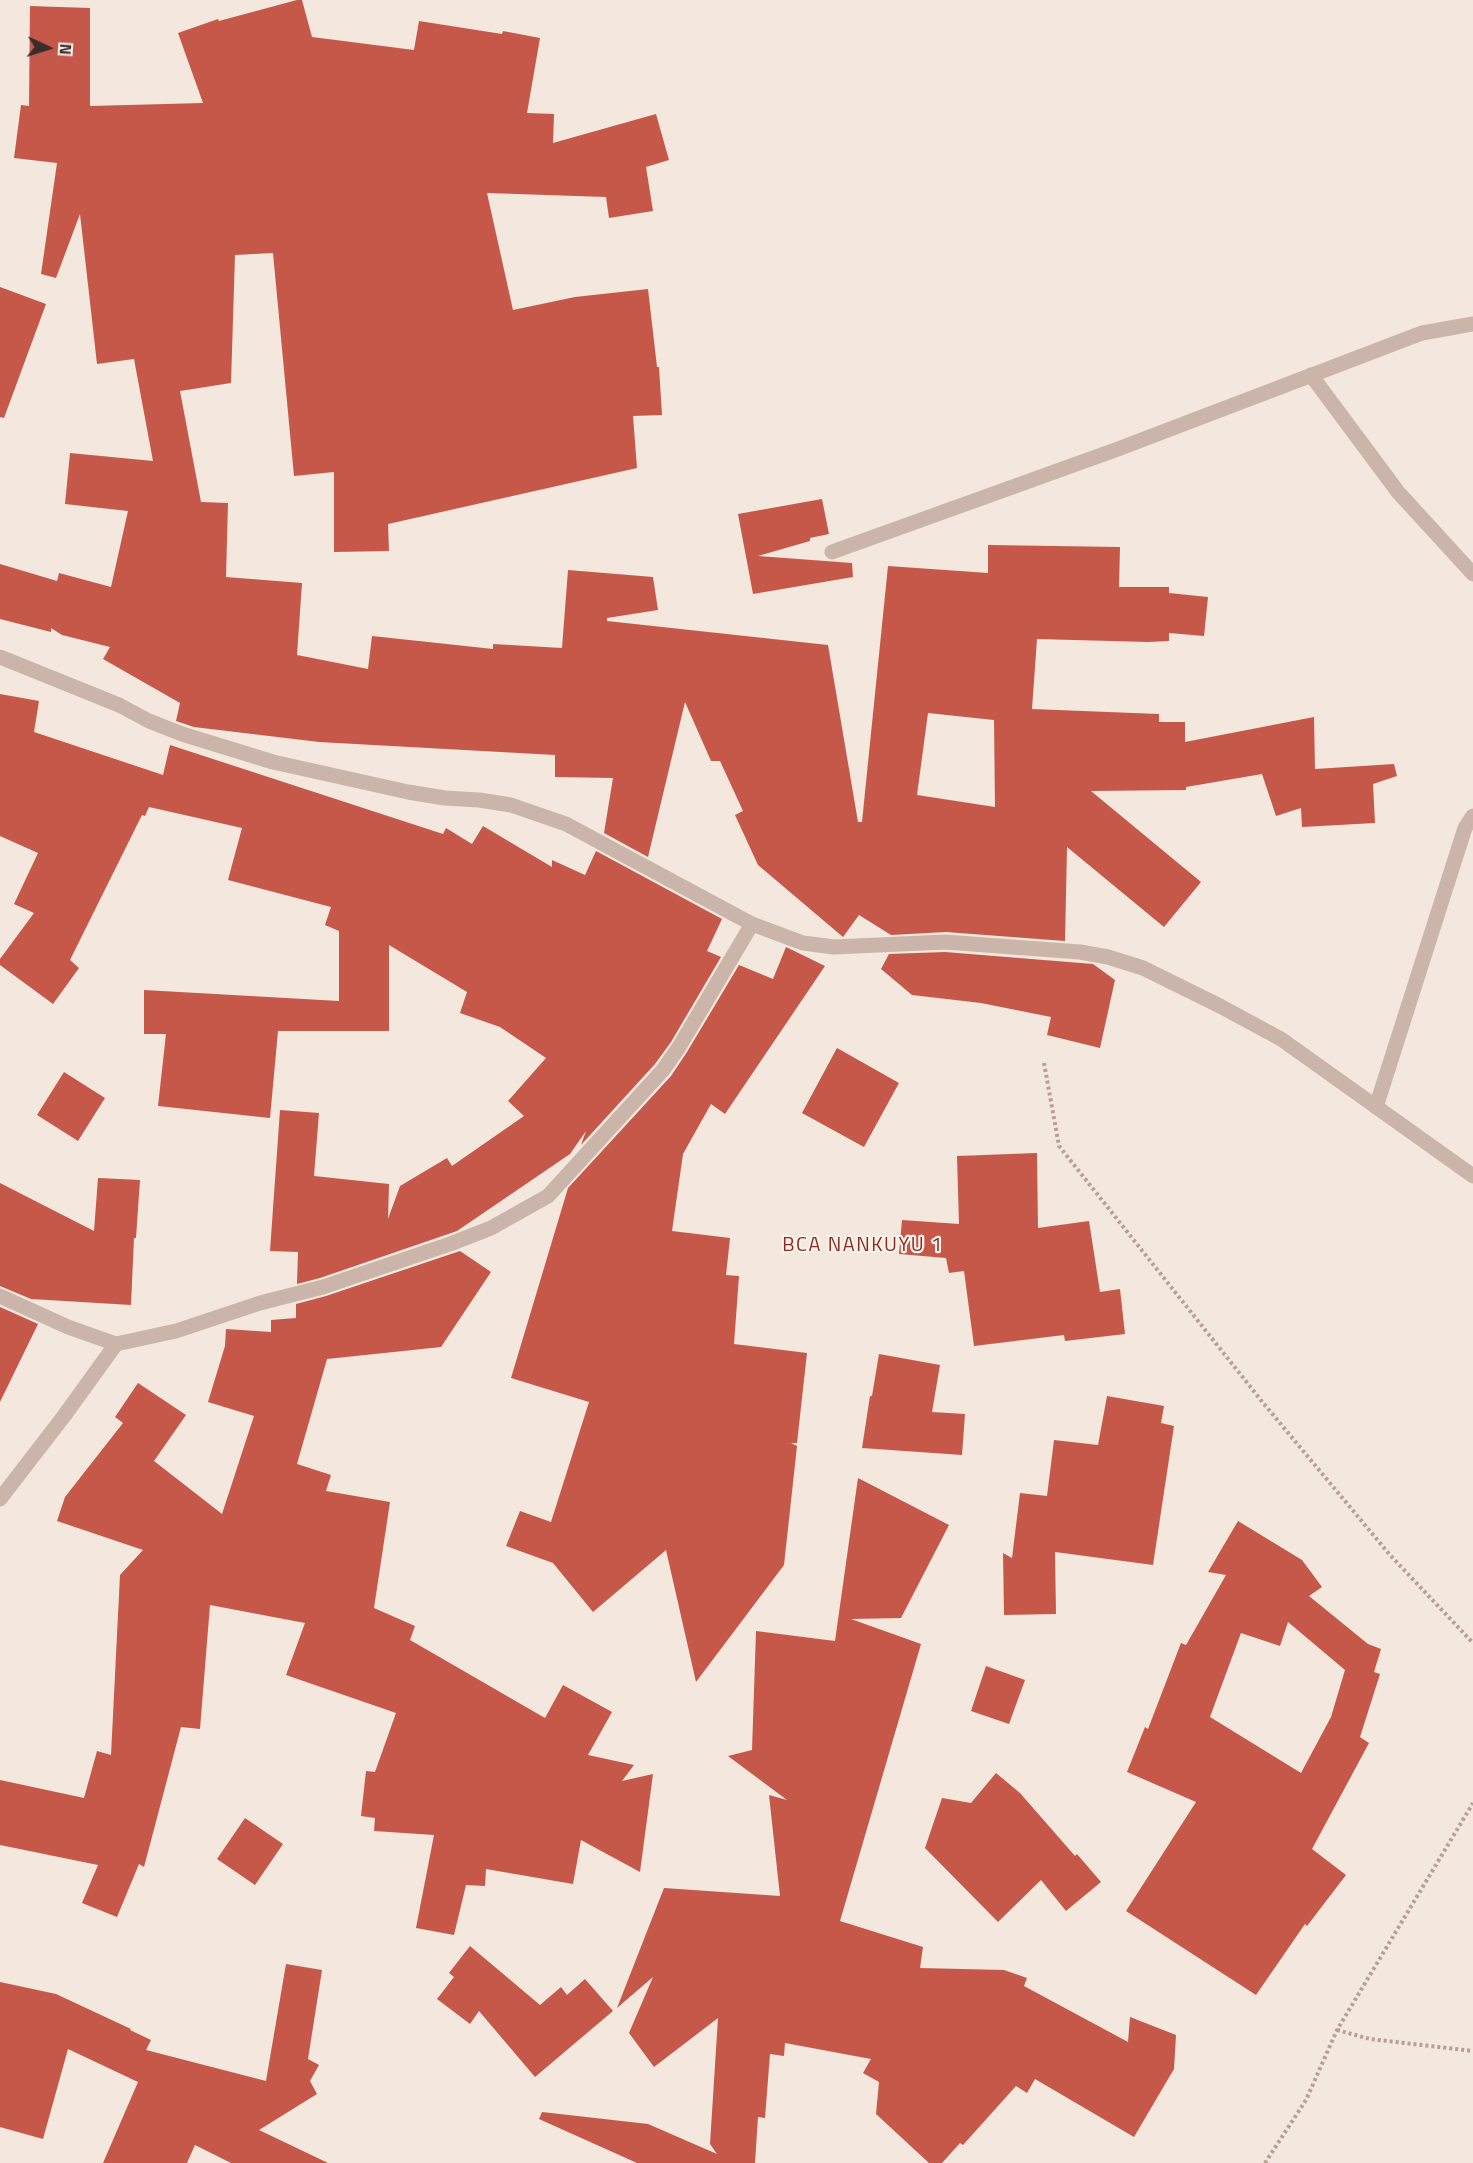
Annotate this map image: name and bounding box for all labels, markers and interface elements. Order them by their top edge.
north arrow [18,18,78,78]
text: N [54,43,78,56]
district label: BCA NANKUYU 1 [782,1234,944,1258]

